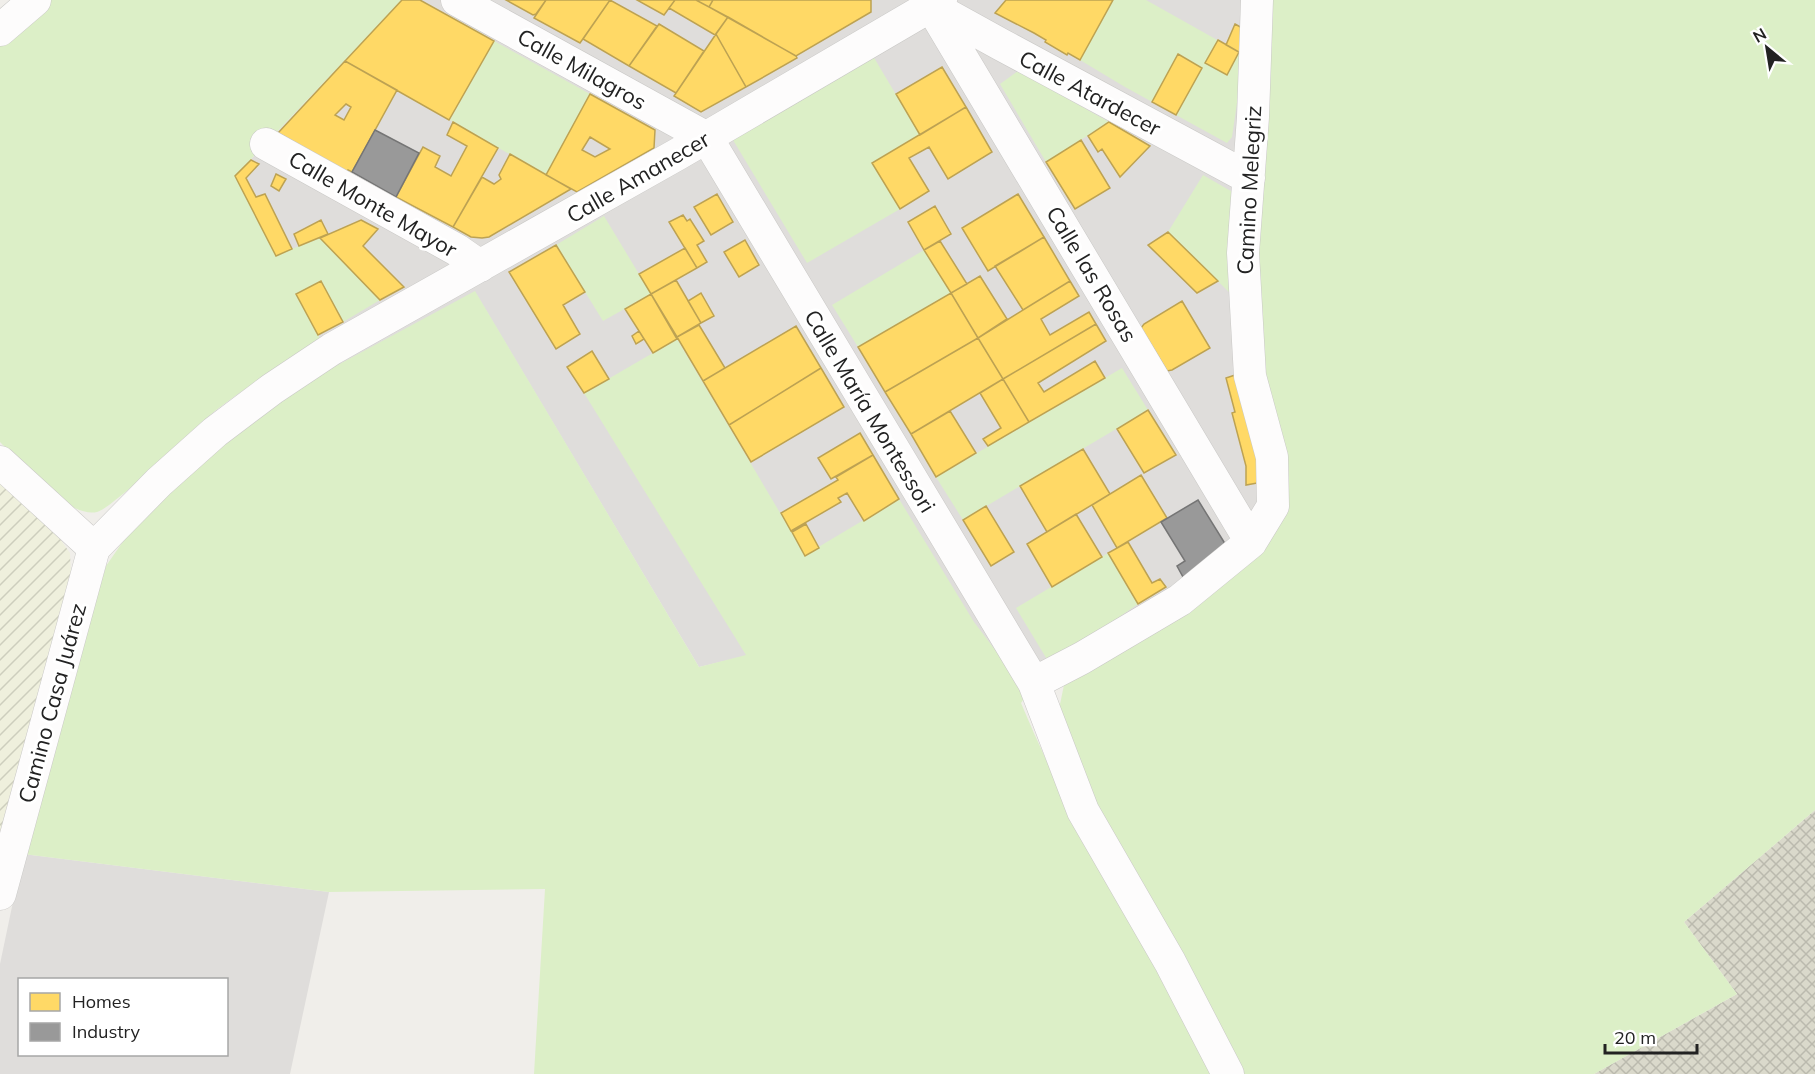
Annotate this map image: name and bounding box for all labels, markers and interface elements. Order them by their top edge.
north arrow [1737,18,1797,78]
street label: Calle Milagros [513,22,651,116]
text: N [1749,23,1770,47]
street label: Calle Atardecer [1014,44,1166,142]
street label: Camino Melegriz [1231,105,1267,275]
street label: Calle Amanecer [562,125,714,229]
street label: Calle Monte Mayor [284,144,462,264]
street label: Calle las Rosas [1040,201,1144,347]
street label: Calle María Montessori [798,304,942,518]
street label: Camino Casa Juárez [12,600,92,806]
legend [18,978,228,1056]
text: Homes [72,990,131,1013]
scale bar [1605,1017,1696,1055]
text: Industry [72,1020,141,1043]
text: 20 m [1614,1026,1656,1049]

